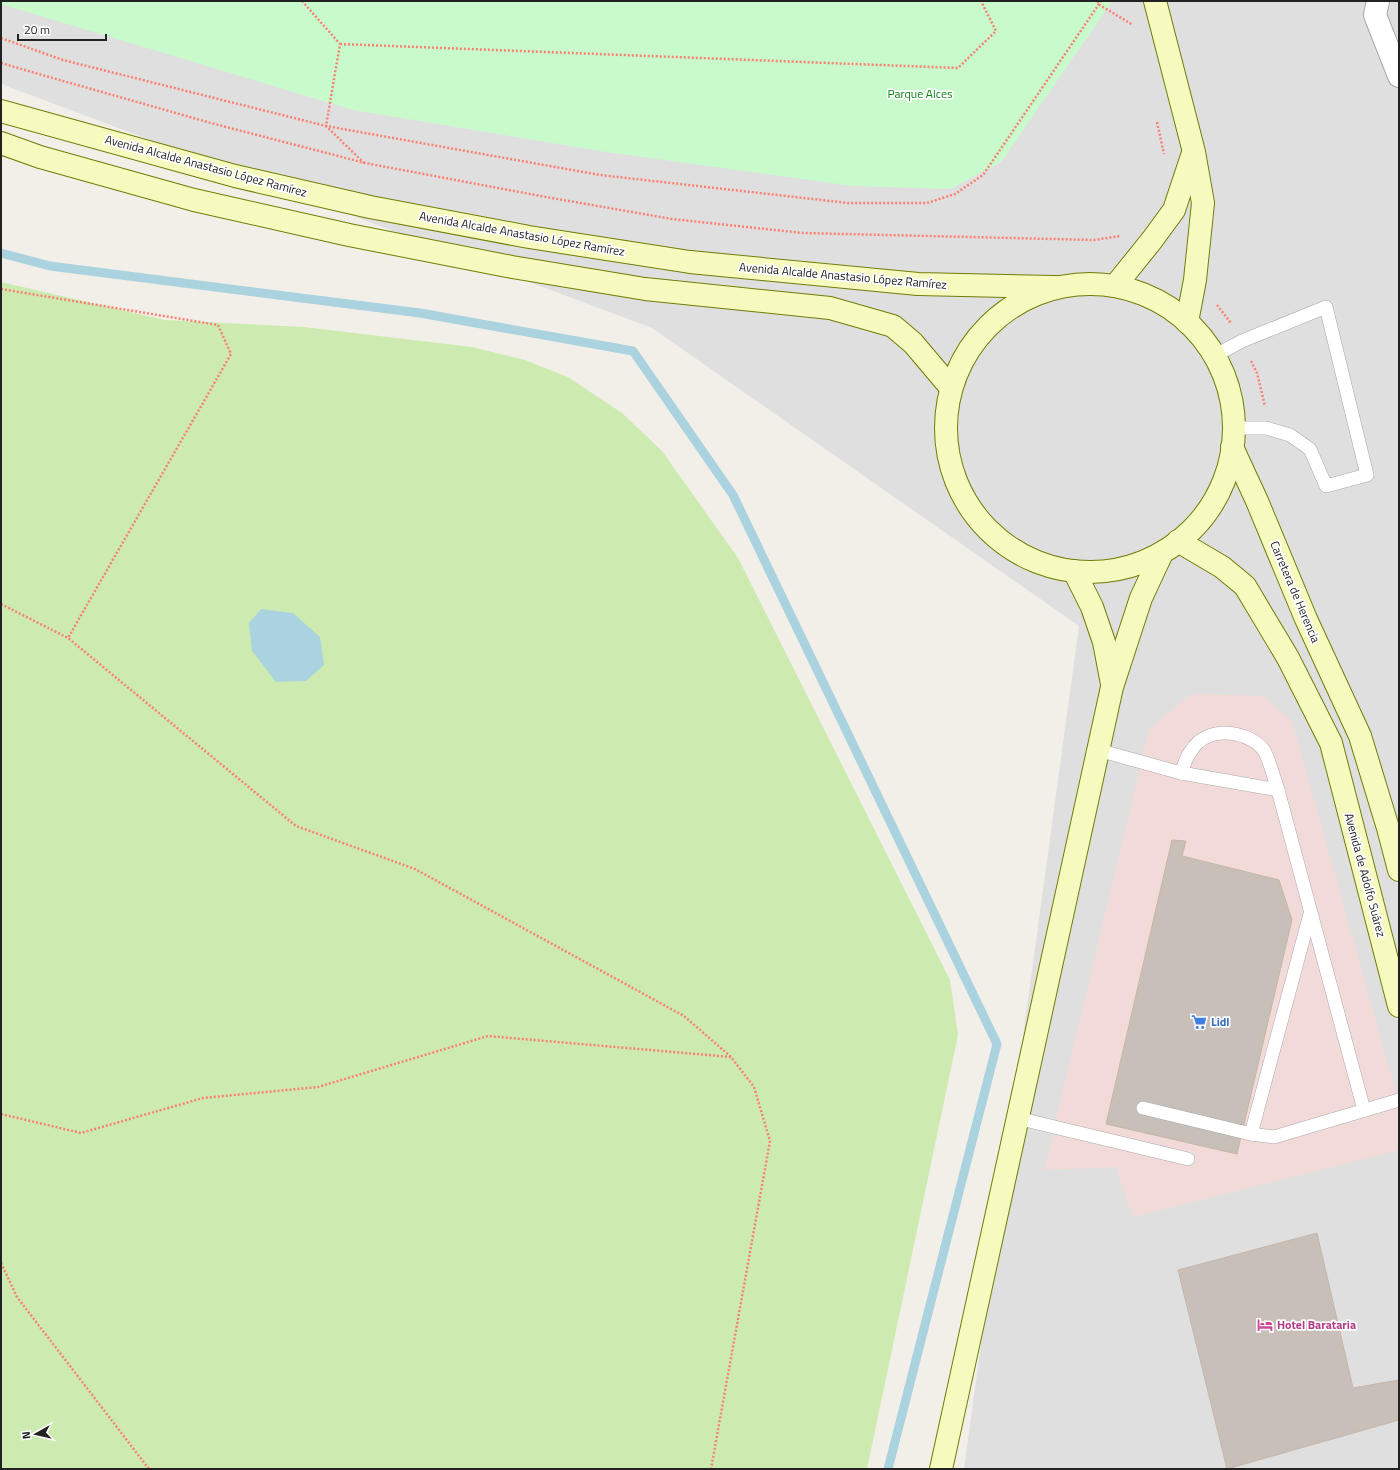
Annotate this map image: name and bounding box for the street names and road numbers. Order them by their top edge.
street label: Avenida Alcalde Anastasio López Ramírez [103,129,309,202]
street label: Avenida Alcalde Anastasio López Ramírez [418,206,626,261]
street label: Avenida Alcalde Anastasio López Ramírez [738,257,948,294]
street label: Carretera de Herencia [1265,538,1326,646]
street label: Avenida de Adolfo Suárez [1340,811,1391,939]

